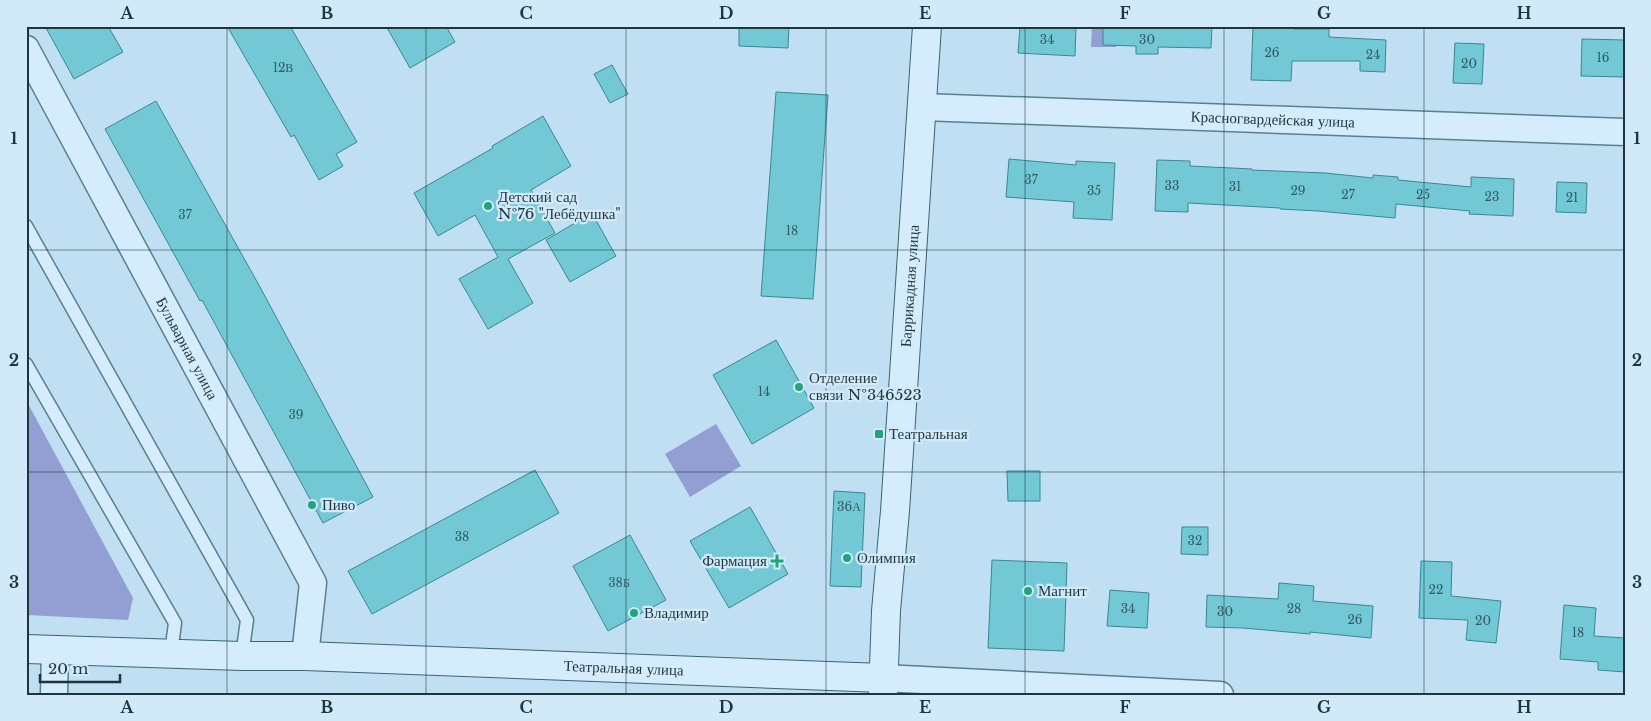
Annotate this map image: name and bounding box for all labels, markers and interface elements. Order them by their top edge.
text: A [120,3,135,23]
text: B [321,3,334,23]
text: C [519,3,533,23]
text: D [719,3,733,23]
text: E [919,3,931,23]
text: F [1119,3,1131,23]
text: G [1317,3,1331,23]
text: H [1516,3,1532,23]
house number: 34 [1040,32,1054,47]
house number: 30 [1139,32,1155,47]
house number: 26 [1264,45,1280,60]
house number: 24 [1366,47,1380,62]
house number: 16 [1596,50,1610,65]
house number: 20 [1461,56,1477,71]
house number: 12В [273,60,293,75]
street label: Красногвардейская улица [1190,107,1356,131]
text: 1 [11,128,18,148]
text: 1 [1634,128,1641,148]
house number: 37 [1024,172,1039,187]
house number: 33 [1165,178,1179,193]
house number: 31 [1229,179,1241,194]
house number: 35 [1087,183,1101,198]
house number: 29 [1290,183,1306,198]
place label: Детский сад №76 "Лебёдушка" [498,187,621,223]
house number: 27 [1341,187,1356,202]
house number: 25 [1416,187,1430,202]
house number: 23 [1485,189,1499,204]
house number: 21 [1566,190,1578,205]
marker: Детский сад №76 "Лебёдушка" [482,200,494,212]
house number: 37 [178,207,193,222]
house number: 18 [786,223,798,238]
street label: Баррикадная улица [896,224,923,348]
street label: Бульварная улица [152,294,223,403]
text: 2 [9,350,19,370]
text: 2 [1632,350,1642,370]
place label: Отделение связи №346523 [809,368,922,404]
marker: Отделение связи №346523 [793,381,805,393]
house number: 14 [758,384,770,399]
house number: 39 [288,407,304,422]
place label: Театральная [889,424,968,443]
marker: Театральная [873,428,885,440]
place label: Пиво [322,495,355,514]
marker: Пиво [306,499,318,511]
house number: 36А [837,499,861,514]
house number: 38 [455,529,469,544]
house number: 32 [1188,533,1202,548]
place label: Олимпия [857,548,916,567]
place label: Фармация [702,551,767,570]
marker: Олимпия [841,552,853,564]
marker: Фармация [771,555,783,567]
text: 3 [9,572,19,592]
text: 3 [1632,572,1642,592]
house number: 38Б [608,575,630,590]
place label: Магнит [1038,581,1087,600]
house number: 22 [1429,582,1443,597]
marker: Магнит [1022,585,1034,597]
house number: 34 [1121,601,1135,616]
house number: 28 [1287,601,1301,616]
place label: Владимир [644,603,709,622]
house number: 30 [1217,604,1233,619]
marker: Владимир [628,607,640,619]
house number: 26 [1347,612,1363,627]
house number: 20 [1475,613,1491,628]
house number: 18 [1572,625,1584,640]
scale bar [40,651,120,683]
street label: Театральная улица [563,656,684,679]
text: 20 m [48,659,88,678]
text: A [120,697,135,717]
text: B [321,697,334,717]
text: C [519,697,533,717]
text: D [719,697,733,717]
text: E [919,697,931,717]
text: F [1119,697,1131,717]
text: G [1317,697,1331,717]
text: H [1516,697,1532,717]

